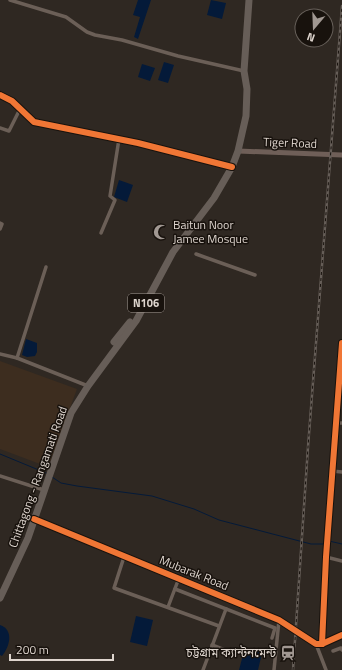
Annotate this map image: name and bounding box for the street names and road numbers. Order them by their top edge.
street label: Tiger Road [263,132,317,153]
road number: N106 [128,294,164,312]
street label: Chittagong - Rangamati Road [3,403,72,550]
street label: Mubarak Road [157,550,232,595]

